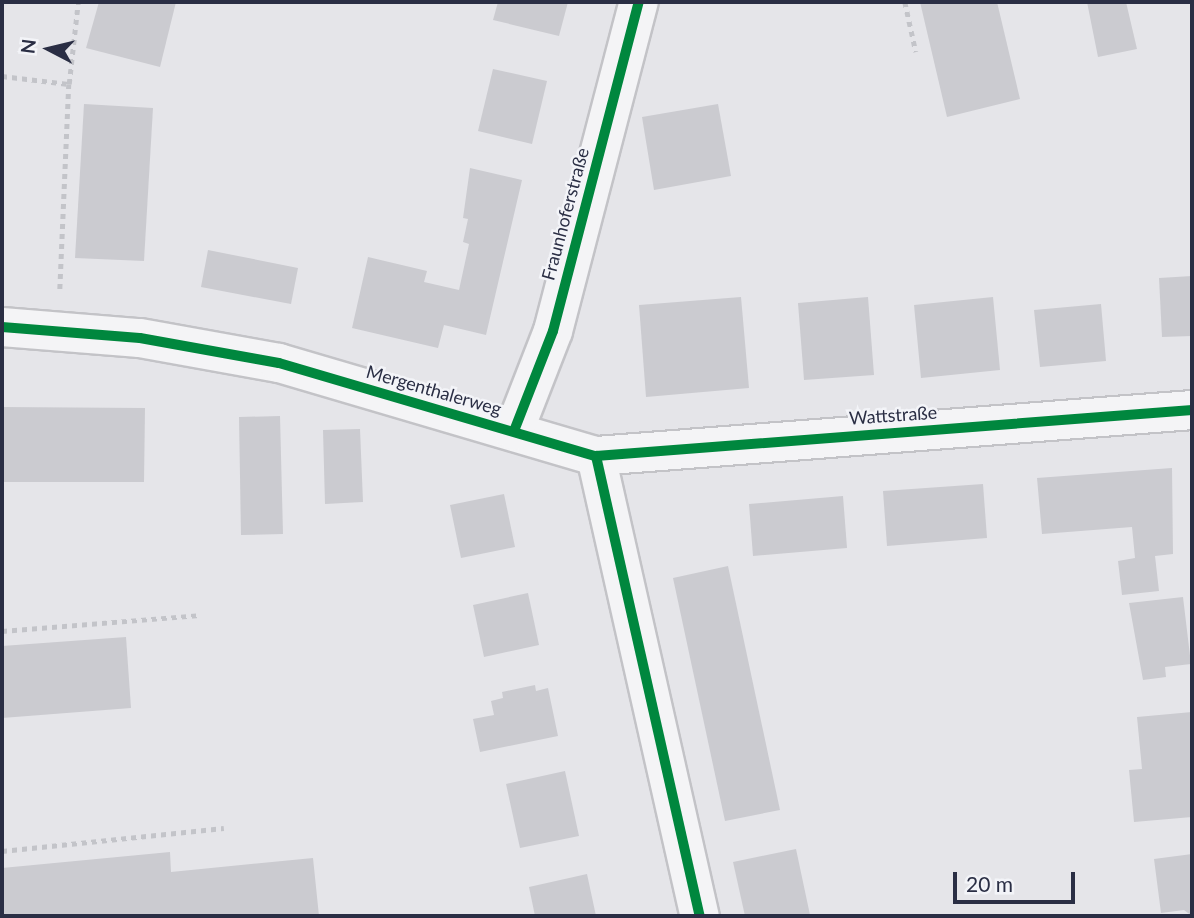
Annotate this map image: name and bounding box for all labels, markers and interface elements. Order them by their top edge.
north arrow [14,14,84,84]
text: N [15,38,40,55]
street label: Fraunhoferstraße [537,145,593,283]
street label: Mergenthalerweg [364,360,504,420]
street label: Wattstraße [848,401,938,429]
scale bar [956,858,1078,902]
text: 20 m [966,871,1013,896]

